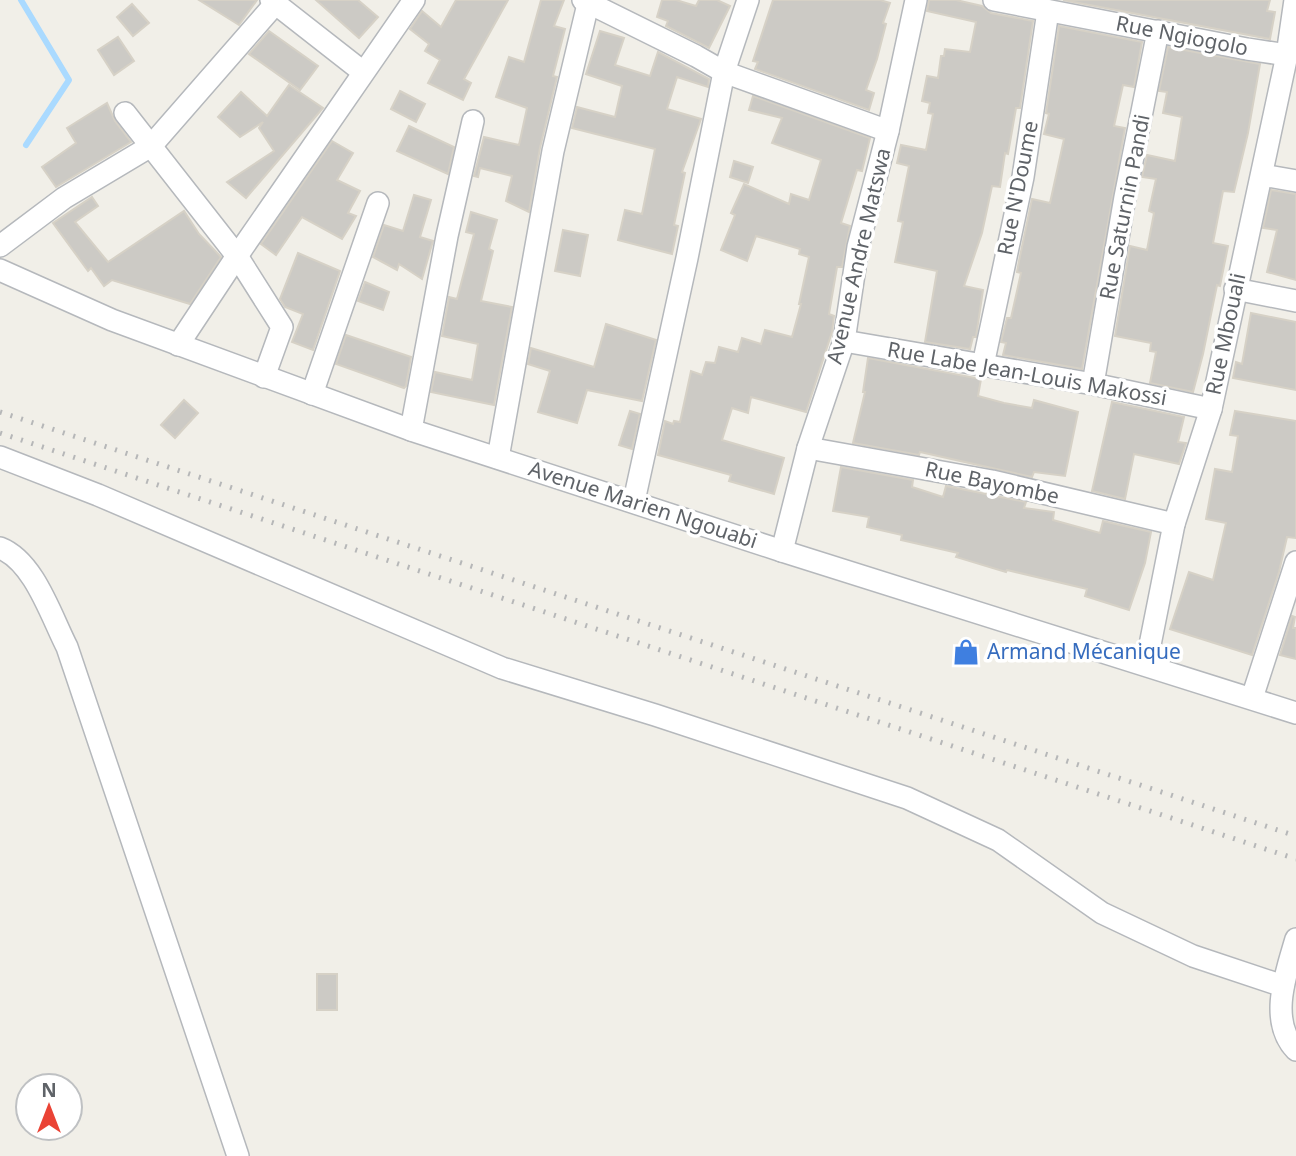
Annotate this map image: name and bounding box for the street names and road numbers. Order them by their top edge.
street label: Rue Ngiogolo [1114,8,1251,62]
street label: Rue Saturnin Pandi [1092,112,1156,302]
street label: Rue N'Doume [990,118,1044,257]
street label: Avenue Andre Matswa [820,145,897,367]
street label: Rue Mbouali [1198,270,1252,397]
street label: Rue Labe Jean-Louis Makossi [885,335,1169,411]
street label: Avenue Marien Ngouabi [525,454,761,554]
street label: Rue Bayombe [922,454,1062,510]

